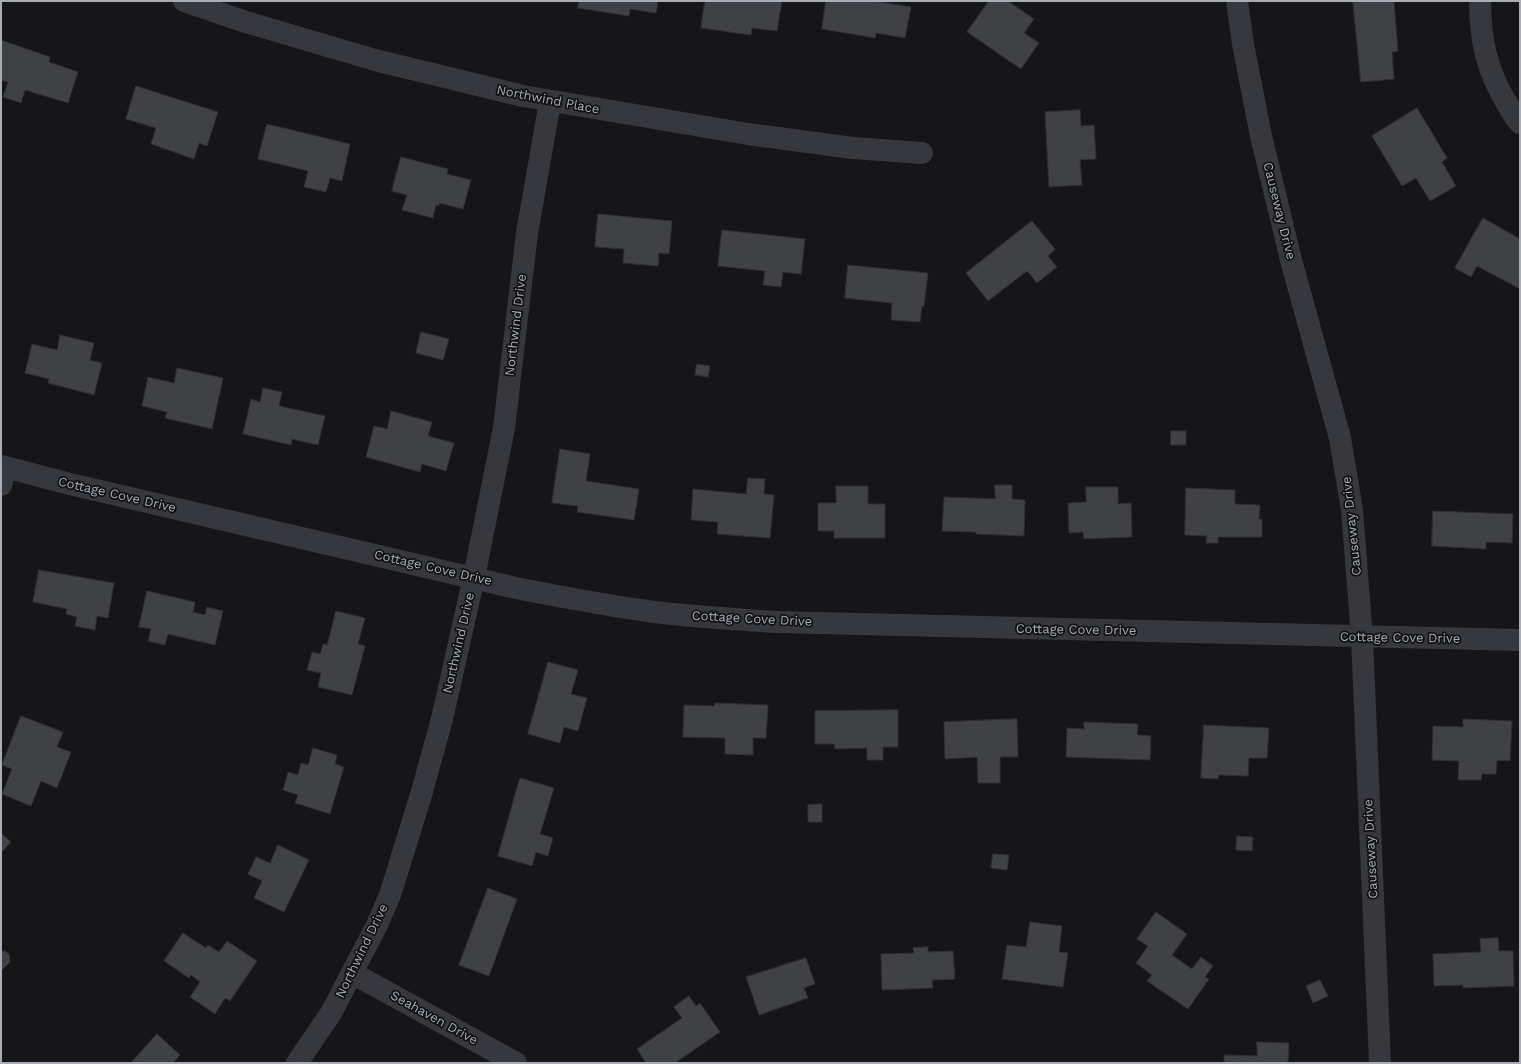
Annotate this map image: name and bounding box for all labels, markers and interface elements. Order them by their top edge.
street label: Northwind Place [495,82,601,118]
street label: Causeway Drive [1259,161,1299,261]
street label: Northwind Drive [502,273,530,377]
street label: Cottage Cove Drive [56,474,178,516]
street label: Causeway Drive [1339,476,1365,576]
street label: Cottage Cove Drive [372,547,494,589]
street label: Northwind Drive [440,591,478,695]
street label: Cottage Cove Drive [691,608,813,630]
street label: Cottage Cove Drive [1016,621,1136,639]
street label: Cottage Cove Drive [1340,629,1460,647]
street label: Causeway Drive [1361,799,1381,899]
street label: Northwind Drive [332,901,392,1001]
street label: Seahaven Drive [388,988,480,1048]

